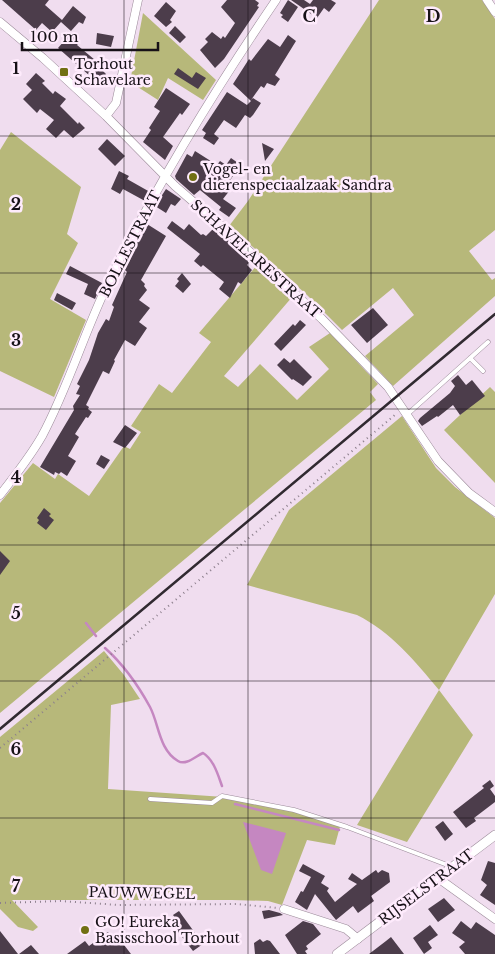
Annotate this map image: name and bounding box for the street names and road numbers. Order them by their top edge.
street label: BOLLESTRAAT [95,188,165,300]
street label: SCHAVELARESTRAAT [187,196,325,322]
street label: RIJSELSTRAAT [375,845,477,929]
street label: PAUWWEGEL [88,883,196,903]

